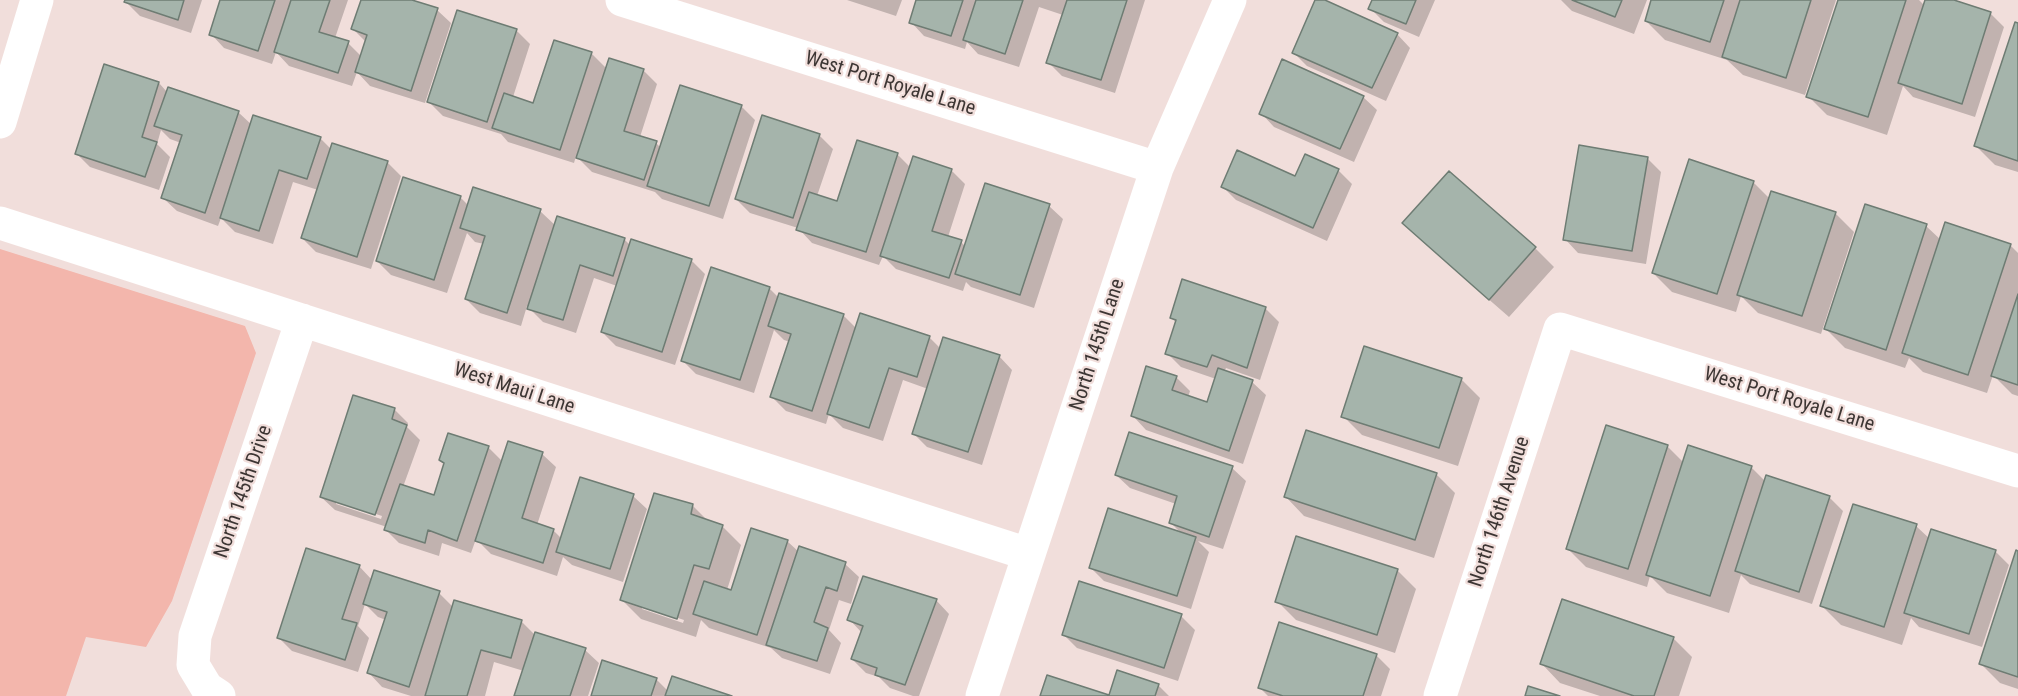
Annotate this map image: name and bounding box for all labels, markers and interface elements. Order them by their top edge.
street label: West Port Royale Lane [802,47,978,121]
street label: North 145th Lane [1065,276,1131,414]
street label: West Maui Lane [451,358,577,420]
street label: West Port Royale Lane [1701,363,1877,437]
street label: North 145th Drive [210,422,278,562]
street label: North 146th Avenue [1464,434,1536,590]

